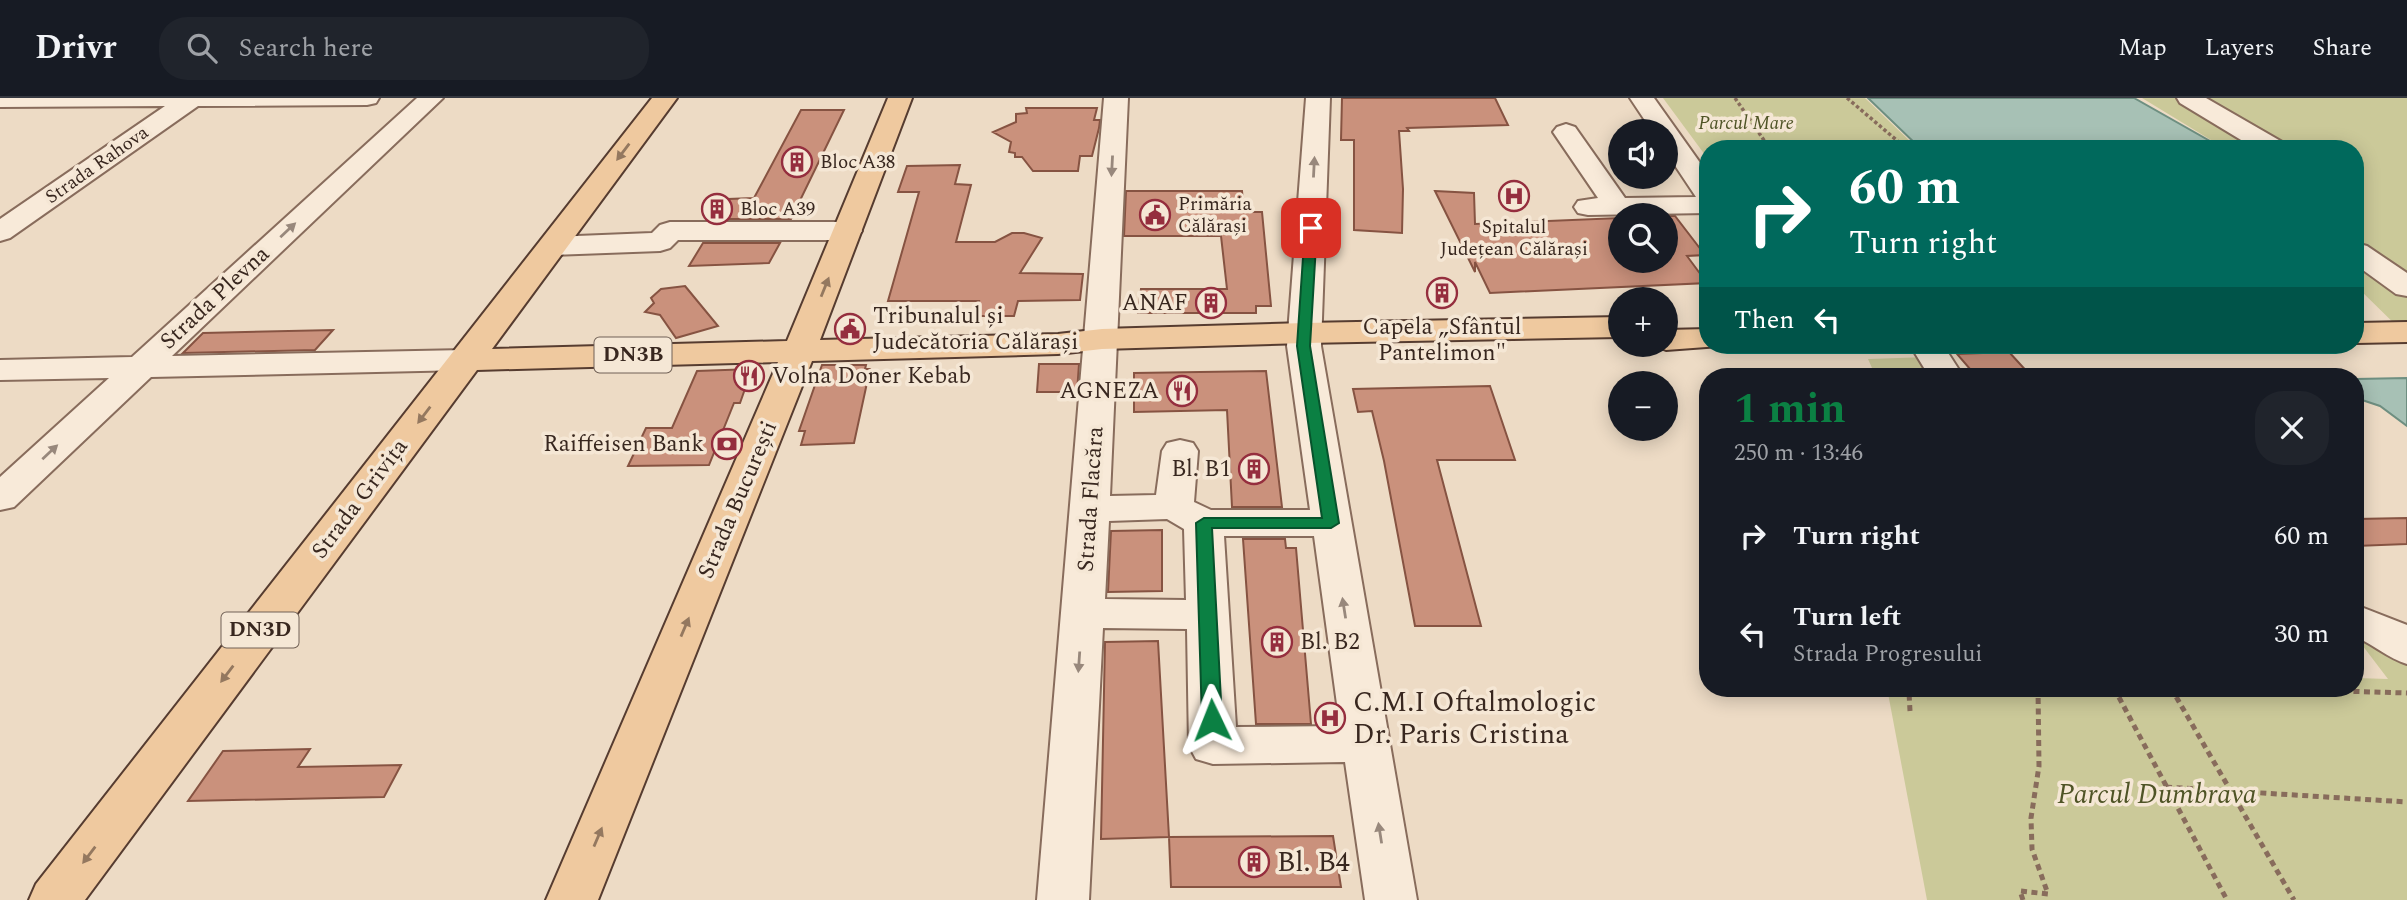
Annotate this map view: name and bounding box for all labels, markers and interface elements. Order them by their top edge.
search box [159,17,649,80]
text: Drivr [35,23,117,73]
text: Search here [239,28,373,68]
icon: search [183,29,221,67]
text: Map [2118,30,2167,66]
text: Layers [2205,30,2275,66]
text: Share [2313,30,2372,66]
park label: Parcul Mare [1698,109,1794,138]
street label: Strada Rahova [39,118,155,211]
map controls [1608,119,1678,441]
button: sound [1608,119,1678,189]
one-way arrow [616,143,631,161]
building icon: Bloc A38 [780,145,814,179]
place label: Bloc A38 [820,148,895,177]
text: 60 m [1849,151,1960,226]
one-way arrow [1106,155,1117,177]
one-way arrow [1309,155,1320,177]
icon: right [1734,168,1825,259]
hospital icon: Spitalul Județean Călărași [1497,179,1531,213]
place label: Primăria Călărași [1178,190,1252,241]
building icon: Bloc A39 [700,192,734,226]
place label: Bloc A39 [740,195,815,224]
public building icon: Primăria Călărași [1138,198,1172,232]
pin [1281,198,1341,258]
button: search [1608,203,1678,273]
icon: arrive [1292,209,1330,247]
place label: Spitalul Județean Călărași [1440,213,1588,264]
text: Turn right [1849,219,1997,268]
one-way arrow [279,223,296,239]
street label: Strada Plevna [152,238,278,358]
one-way arrow [820,276,831,297]
building icon: Capela „Sfântul Pantelimon" [1425,276,1459,310]
place label: ANAF [1122,286,1188,321]
building icon: ANAF [1194,286,1228,320]
button: + [1608,287,1678,357]
place label: Tribunalul și Judecătoria Călărași [873,299,1078,360]
text: Then [1734,300,1794,340]
icon: left [1808,301,1846,339]
place label: Capela „Sfântul Pantelimon" [1362,310,1522,371]
public building icon: Tribunalul și Judecătoria Călărași [833,312,867,346]
road number: DN3B [594,338,672,372]
restaurant icon: Volna Doner Kebab [732,359,766,393]
place label: Volna Doner Kebab [772,359,971,394]
button: − [1608,371,1678,441]
place label: AGNEZA [1060,374,1159,409]
restaurant icon: AGNEZA [1165,374,1199,408]
text: 1 min [1734,378,1846,441]
button: close [2255,391,2329,465]
one-way arrow [416,405,431,423]
street label: Strada București [689,416,787,584]
street label: Strada Flacăra [1068,425,1114,573]
place label: Raiffeisen Bank [543,427,704,462]
bank icon: Raiffeisen Bank [710,427,744,461]
street label: Strada Grivița [303,431,417,567]
text: 250 m · 13:46 [1734,436,1863,471]
one-way arrow [41,444,58,460]
place label: Bl. B1 [1171,452,1231,487]
building icon: Bl. B1 [1237,452,1271,486]
text: Turn right [1793,516,1920,556]
text: 60 m [2274,516,2329,556]
icon: right [1734,517,1772,555]
one-way arrow [1338,597,1349,619]
text: Turn left [1793,597,1901,637]
road number: DN3D [222,612,298,648]
text: 30 m [2274,614,2329,654]
icon: left [1734,615,1772,653]
one-way arrow [680,616,691,637]
building icon: Bl. B2 [1260,625,1294,659]
place label: Bl. B2 [1300,625,1360,660]
text: Strada Progresului [1793,637,1983,672]
one-way arrow [1073,651,1084,673]
one-way arrow [219,664,234,682]
place label: C.M.I Oftalmologic Dr. Paris Cristina [1353,681,1596,756]
position arrow [1175,683,1249,757]
hospital icon: C.M.I Oftalmologic Dr. Paris Cristina [1313,701,1347,735]
park label: Parcul Dumbrava [2057,773,2257,816]
one-way arrow [1374,822,1385,844]
one-way arrow [592,827,604,847]
place label: Bl. B4 [1277,841,1350,884]
building icon: Bl. B4 [1237,845,1271,879]
one-way arrow [82,846,96,864]

